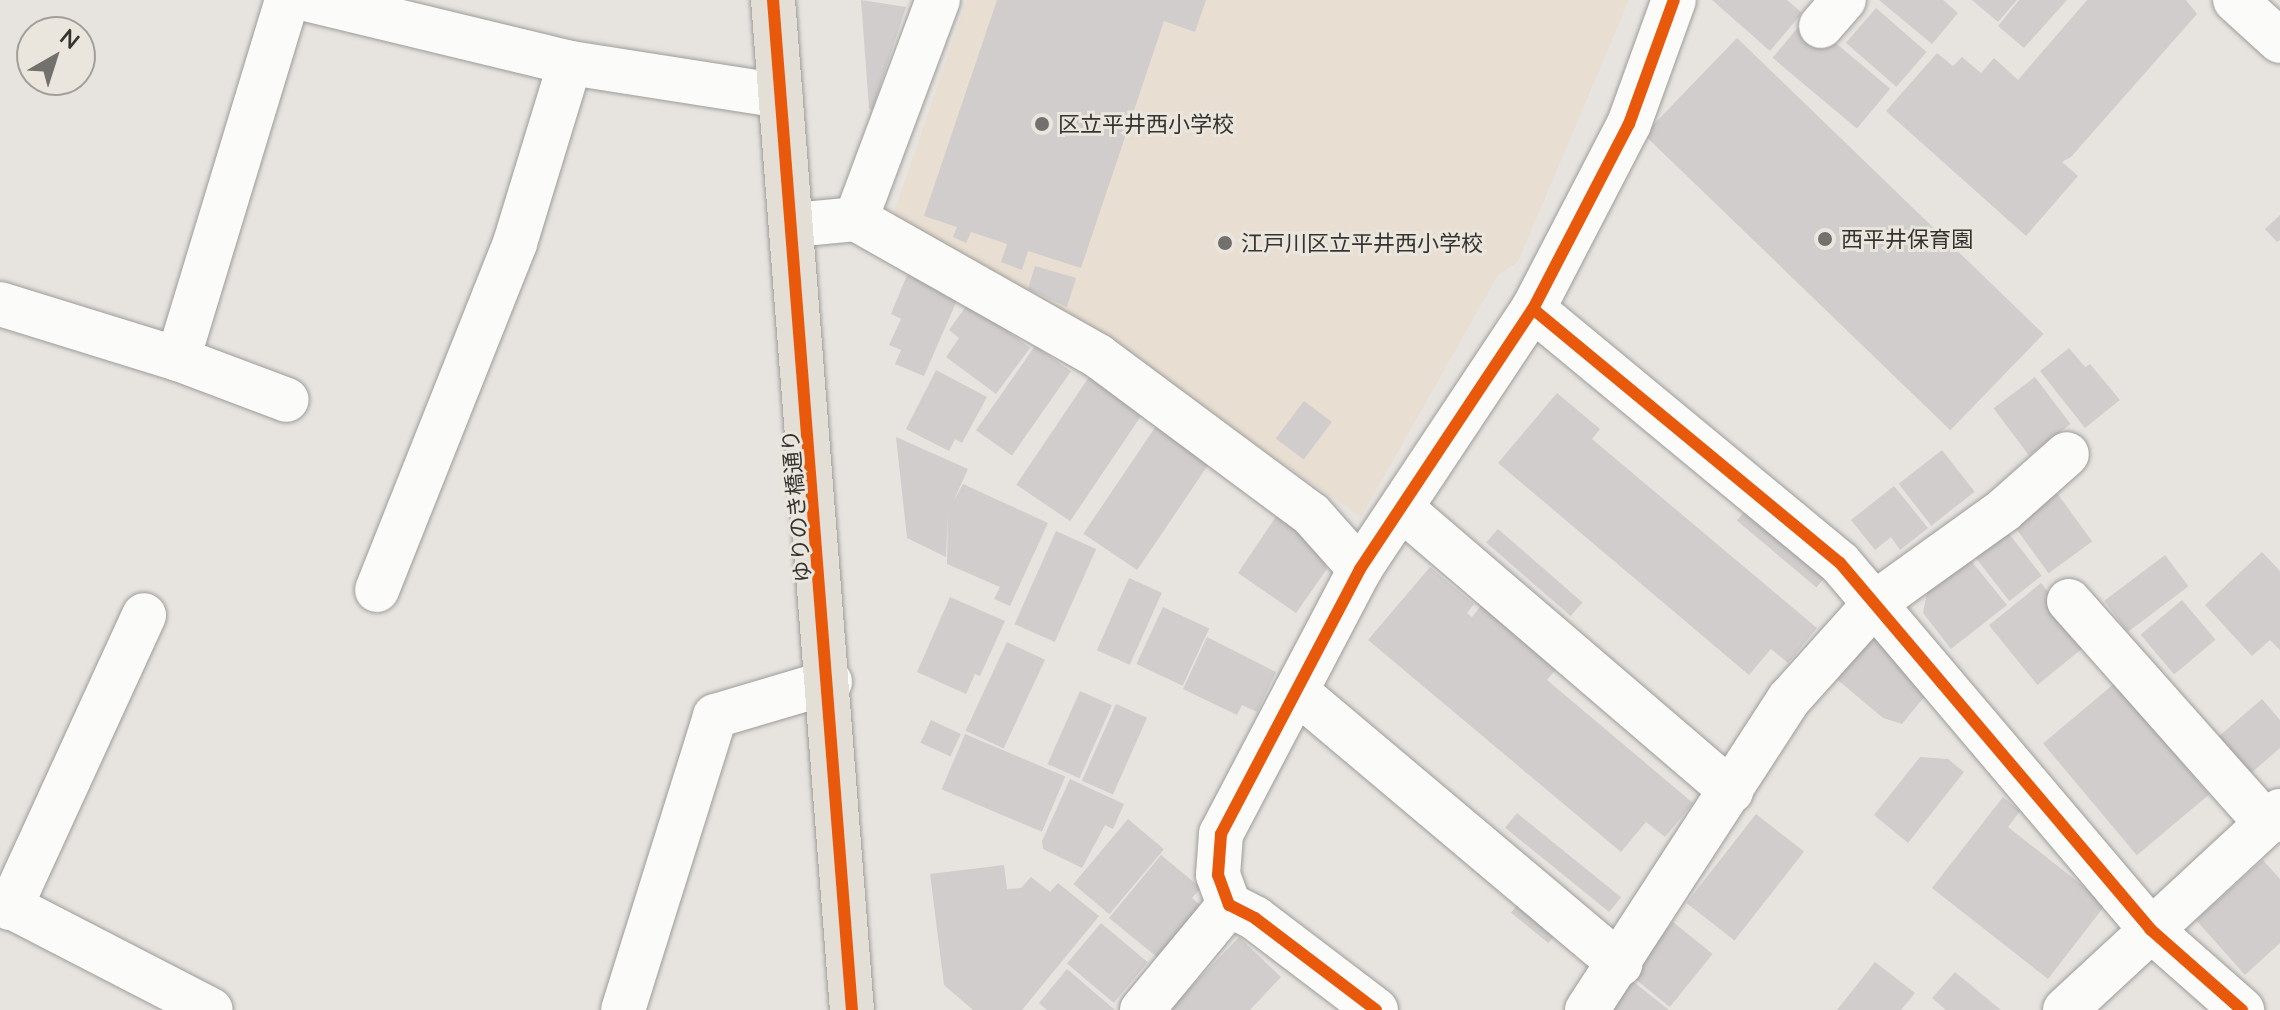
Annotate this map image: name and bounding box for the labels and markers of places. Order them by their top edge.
place label: 区立平井西小学校 [1058,111,1234,137]
marker: 区立平井西小学校 [1033,115,1051,133]
place label: 西平井保育園 [1841,226,1973,252]
place label: 江戸川区立平井西小学校 [1241,230,1483,256]
marker: 西平井保育園 [1816,230,1834,248]
marker: 江戸川区立平井西小学校 [1216,234,1234,252]

